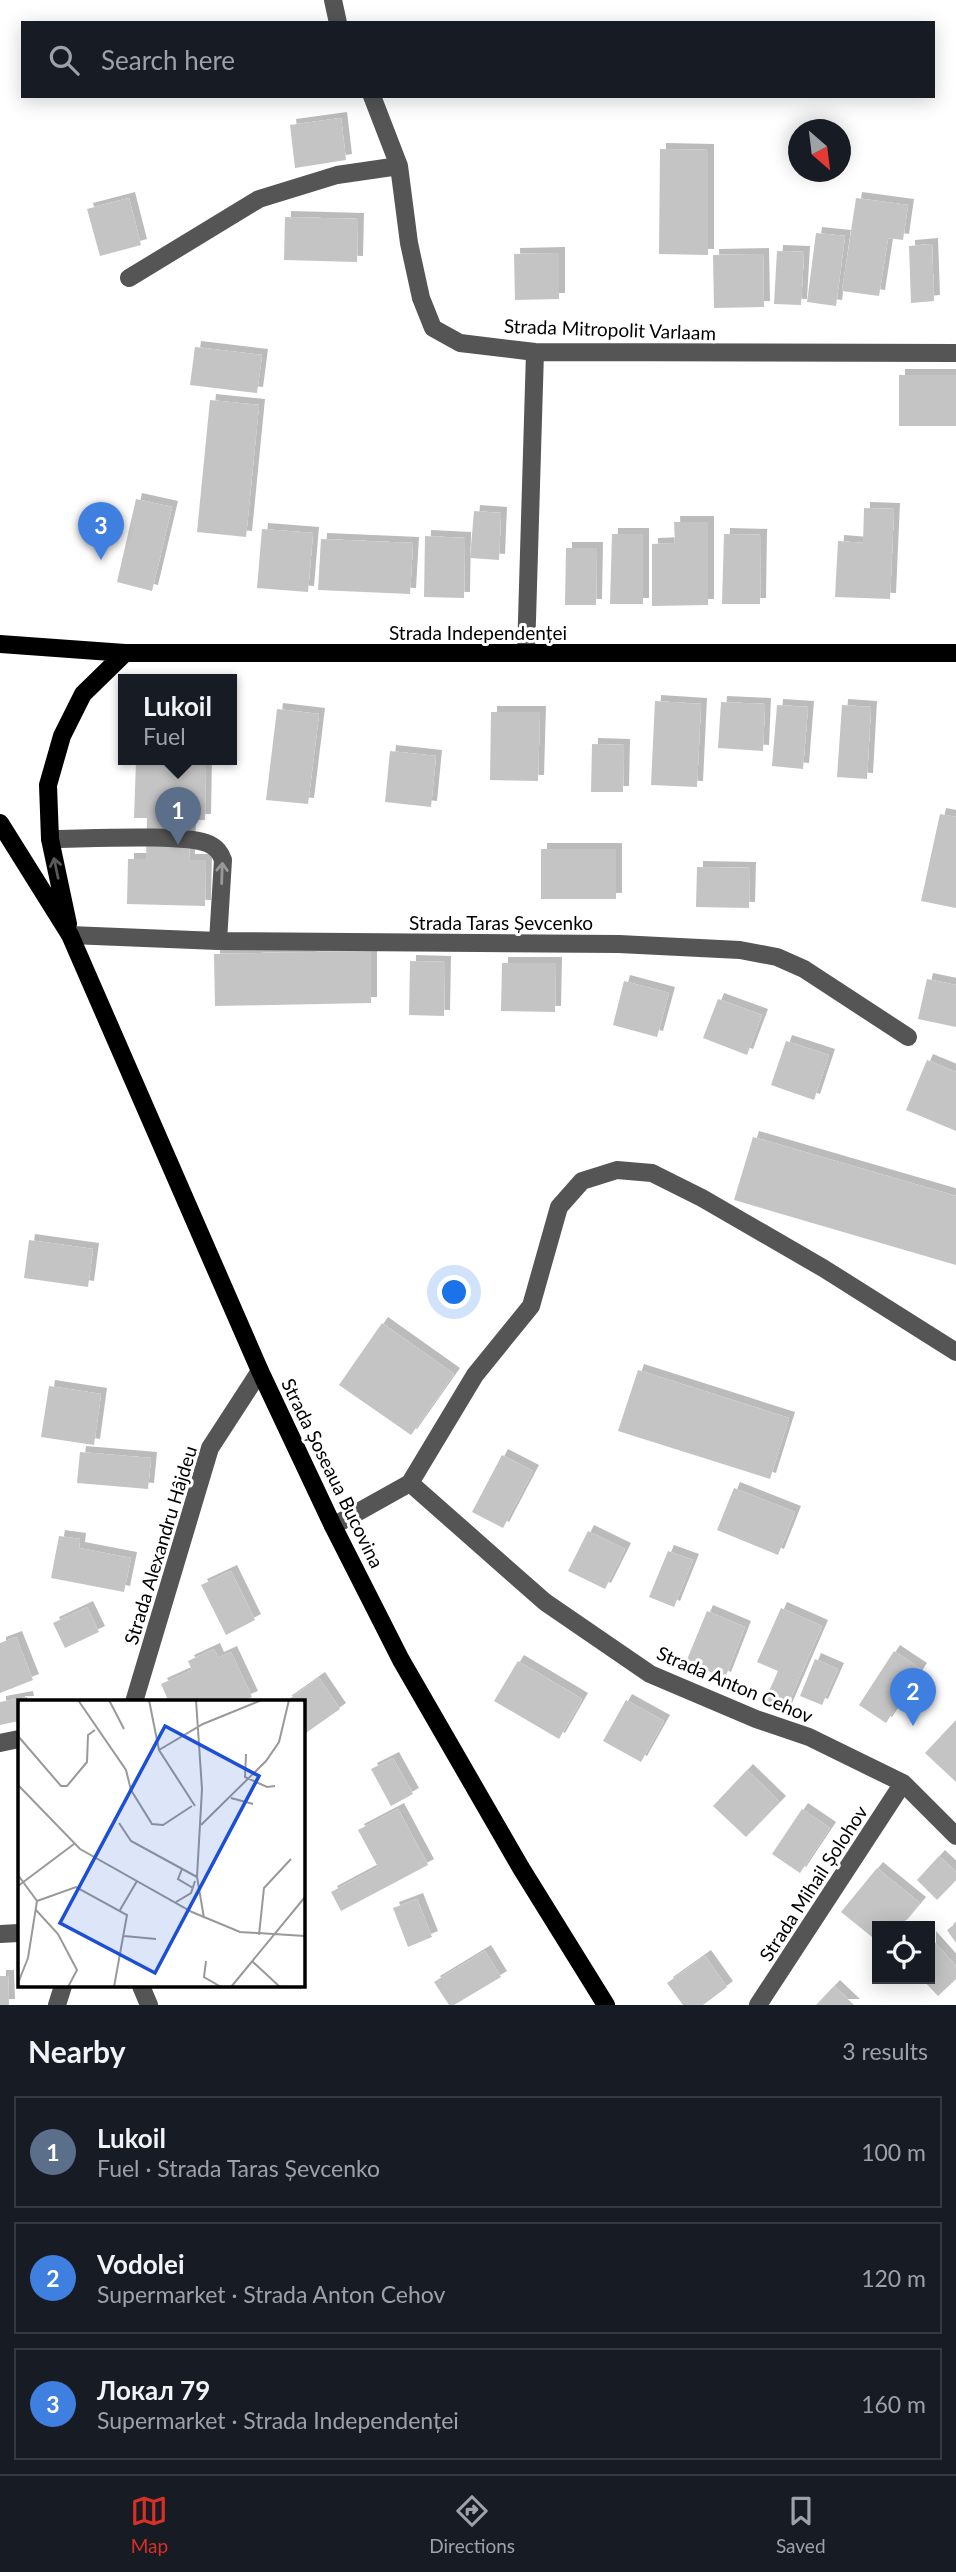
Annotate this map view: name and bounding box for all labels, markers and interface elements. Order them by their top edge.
search box [21,21,935,98]
icon: search [45,41,83,79]
text: Search here [101,44,235,76]
north arrow [788,119,851,182]
street label: Strada Mitropolit Varlaam [504,314,716,344]
pin: 3 [78,502,124,560]
street label: Strada Independenței [389,621,567,644]
popup [118,674,237,765]
text: Lukoil [143,690,212,722]
text: Fuel [143,722,186,750]
pin: 1 [155,787,201,845]
one-way arrow [49,857,63,880]
one-way arrow [216,861,229,884]
street label: Strada Taras Șevcenko [409,911,593,934]
your location [437,1275,471,1309]
street label: Strada Șoseaua Bucovina [277,1374,389,1572]
street label: Strada Alexandru Hâjdeu [119,1443,201,1647]
street label: Strada Anton Cehov [654,1641,817,1727]
pin: 2 [890,1668,936,1726]
inset map [18,1700,304,1988]
street label: Strada Mihail Șolohov [754,1801,872,1965]
map controls [872,1921,935,1984]
button: locate [872,1921,935,1984]
text: Nearby [28,2033,126,2069]
text: 3 results [842,2037,928,2065]
text: Lukoil [97,2122,166,2154]
text: 1 [46,2138,60,2166]
text: 100 m [861,2138,926,2166]
text: Fuel · Strada Taras Șevcenko [97,2154,380,2182]
text: Vodolei [97,2248,185,2280]
text: 2 [46,2264,60,2292]
text: 120 m [861,2264,926,2292]
text: Supermarket · Strada Anton Cehov [97,2280,445,2308]
text: Локал 79 [97,2374,210,2406]
text: 3 [46,2390,60,2418]
text: 160 m [861,2390,926,2418]
text: Supermarket · Strada Independenței [97,2406,459,2434]
tab: Map [130,2492,168,2557]
tab: Directions [429,2492,515,2557]
tab: Saved [776,2492,826,2557]

